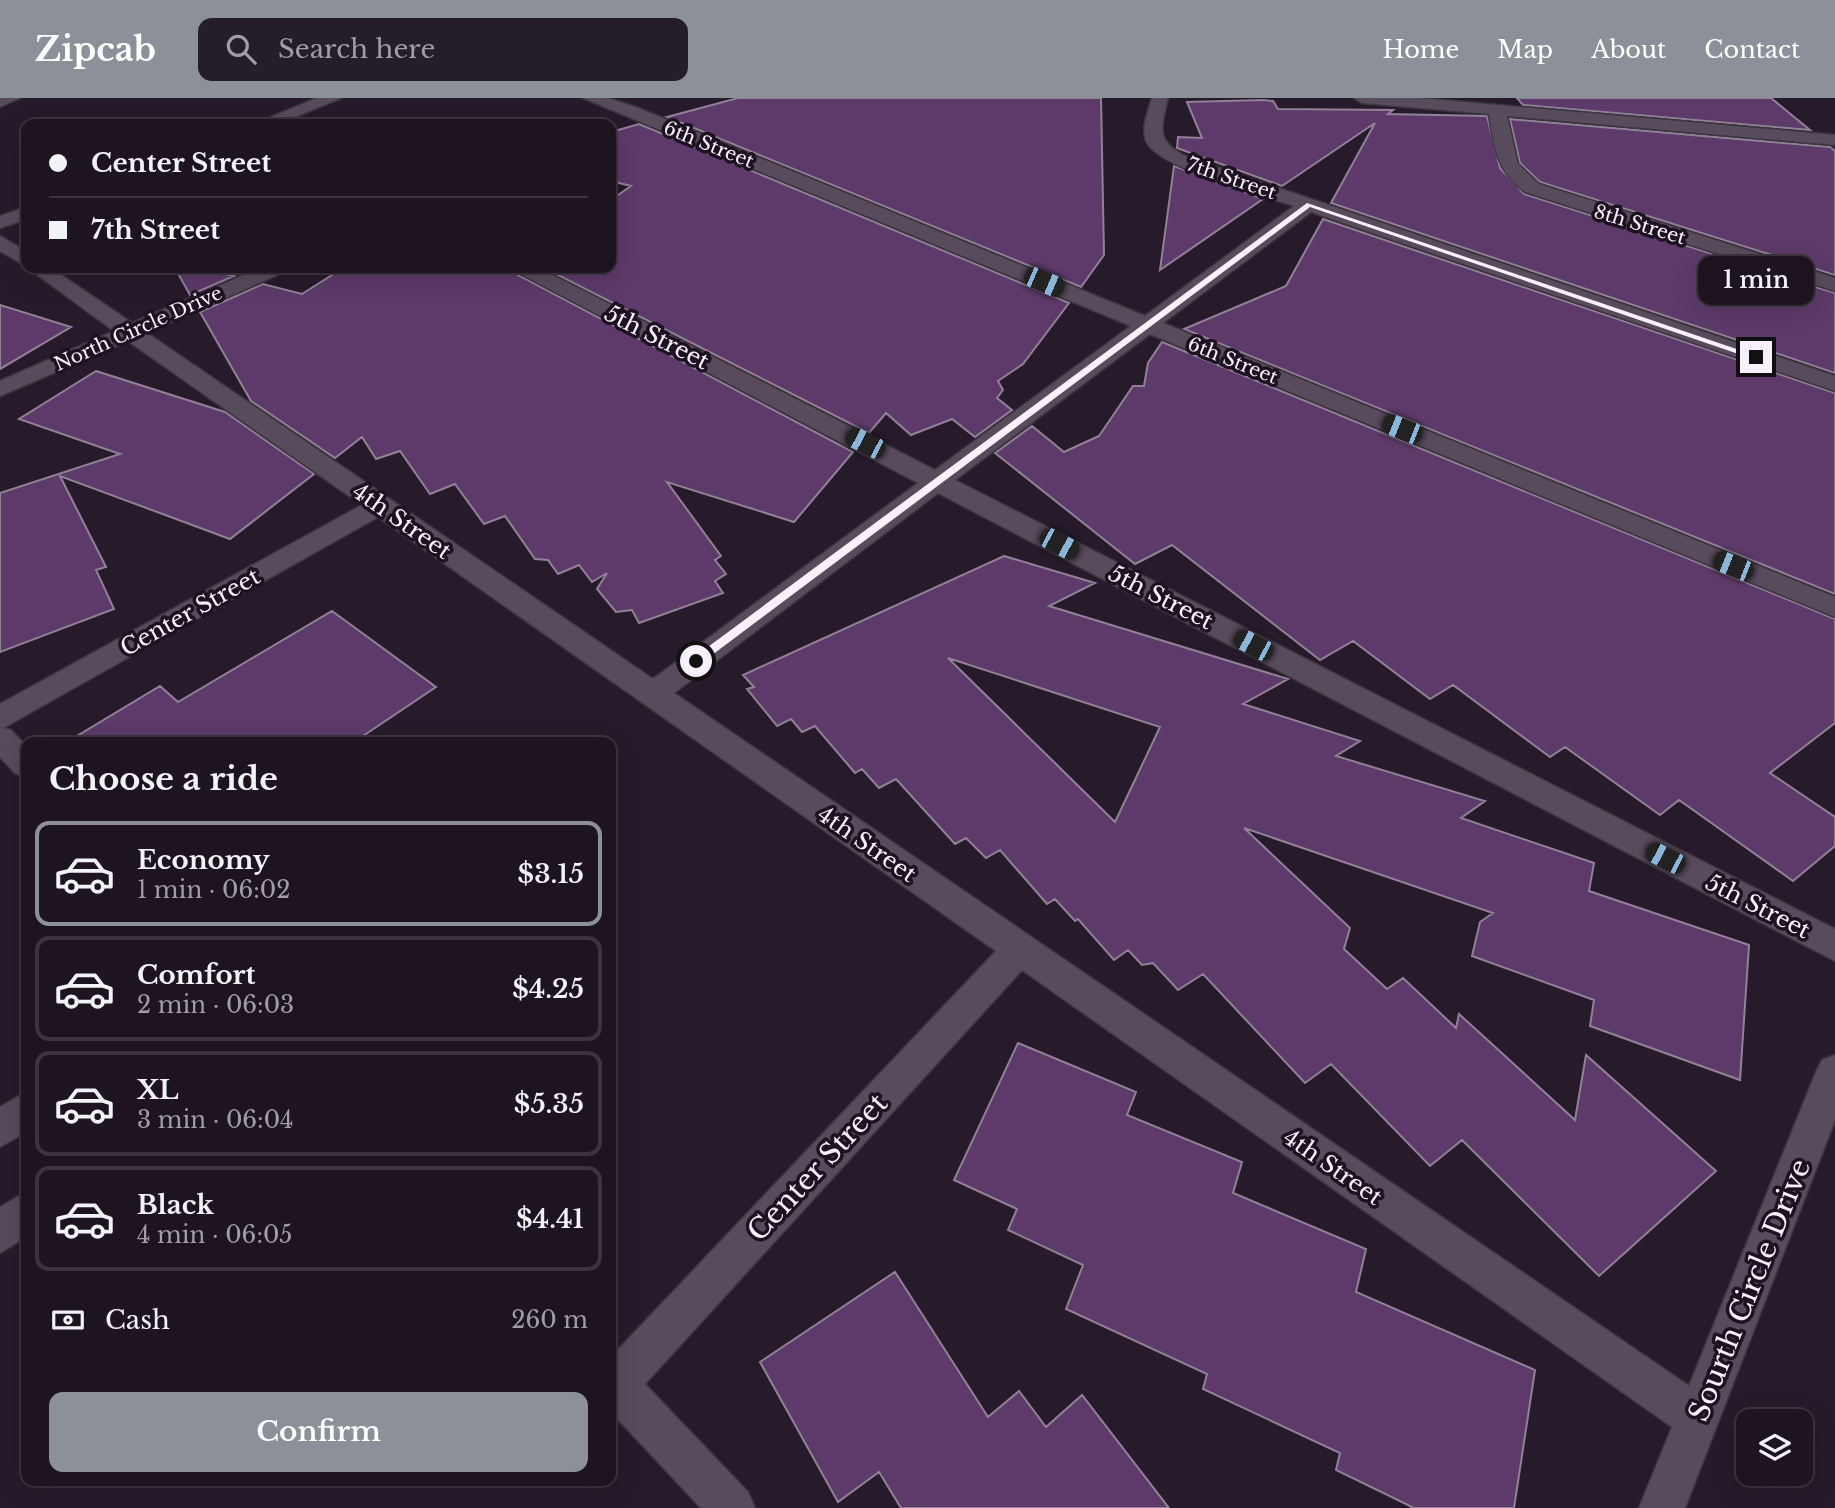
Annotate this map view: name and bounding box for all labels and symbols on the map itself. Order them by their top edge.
street label: 6th Street [660,116,758,173]
street label: 7th Street [1184,153,1280,205]
street label: 8th Street [1591,200,1689,250]
callout: 1 min [1698,256,1814,304]
car [1021,264,1068,300]
street label: North Circle Drive [51,281,226,376]
street label: 5th Street [600,299,714,375]
street label: 6th Street [1184,332,1282,389]
route end [1740,341,1772,373]
car [1379,411,1426,447]
car [842,424,889,462]
street label: 4th Street [347,477,457,565]
car [1036,525,1083,563]
car [1710,548,1757,584]
street label: 5th Street [1104,559,1218,635]
street label: Center Street [115,562,265,662]
car [1230,626,1277,664]
route start [680,645,712,677]
street label: 4th Street [812,800,922,888]
car [1642,839,1689,877]
street label: 5th Street [1701,868,1815,944]
street label: Center Street [740,1086,895,1249]
street label: 4th Street [1278,1123,1388,1211]
street label: Sourth Circle Drive [1681,1154,1818,1426]

